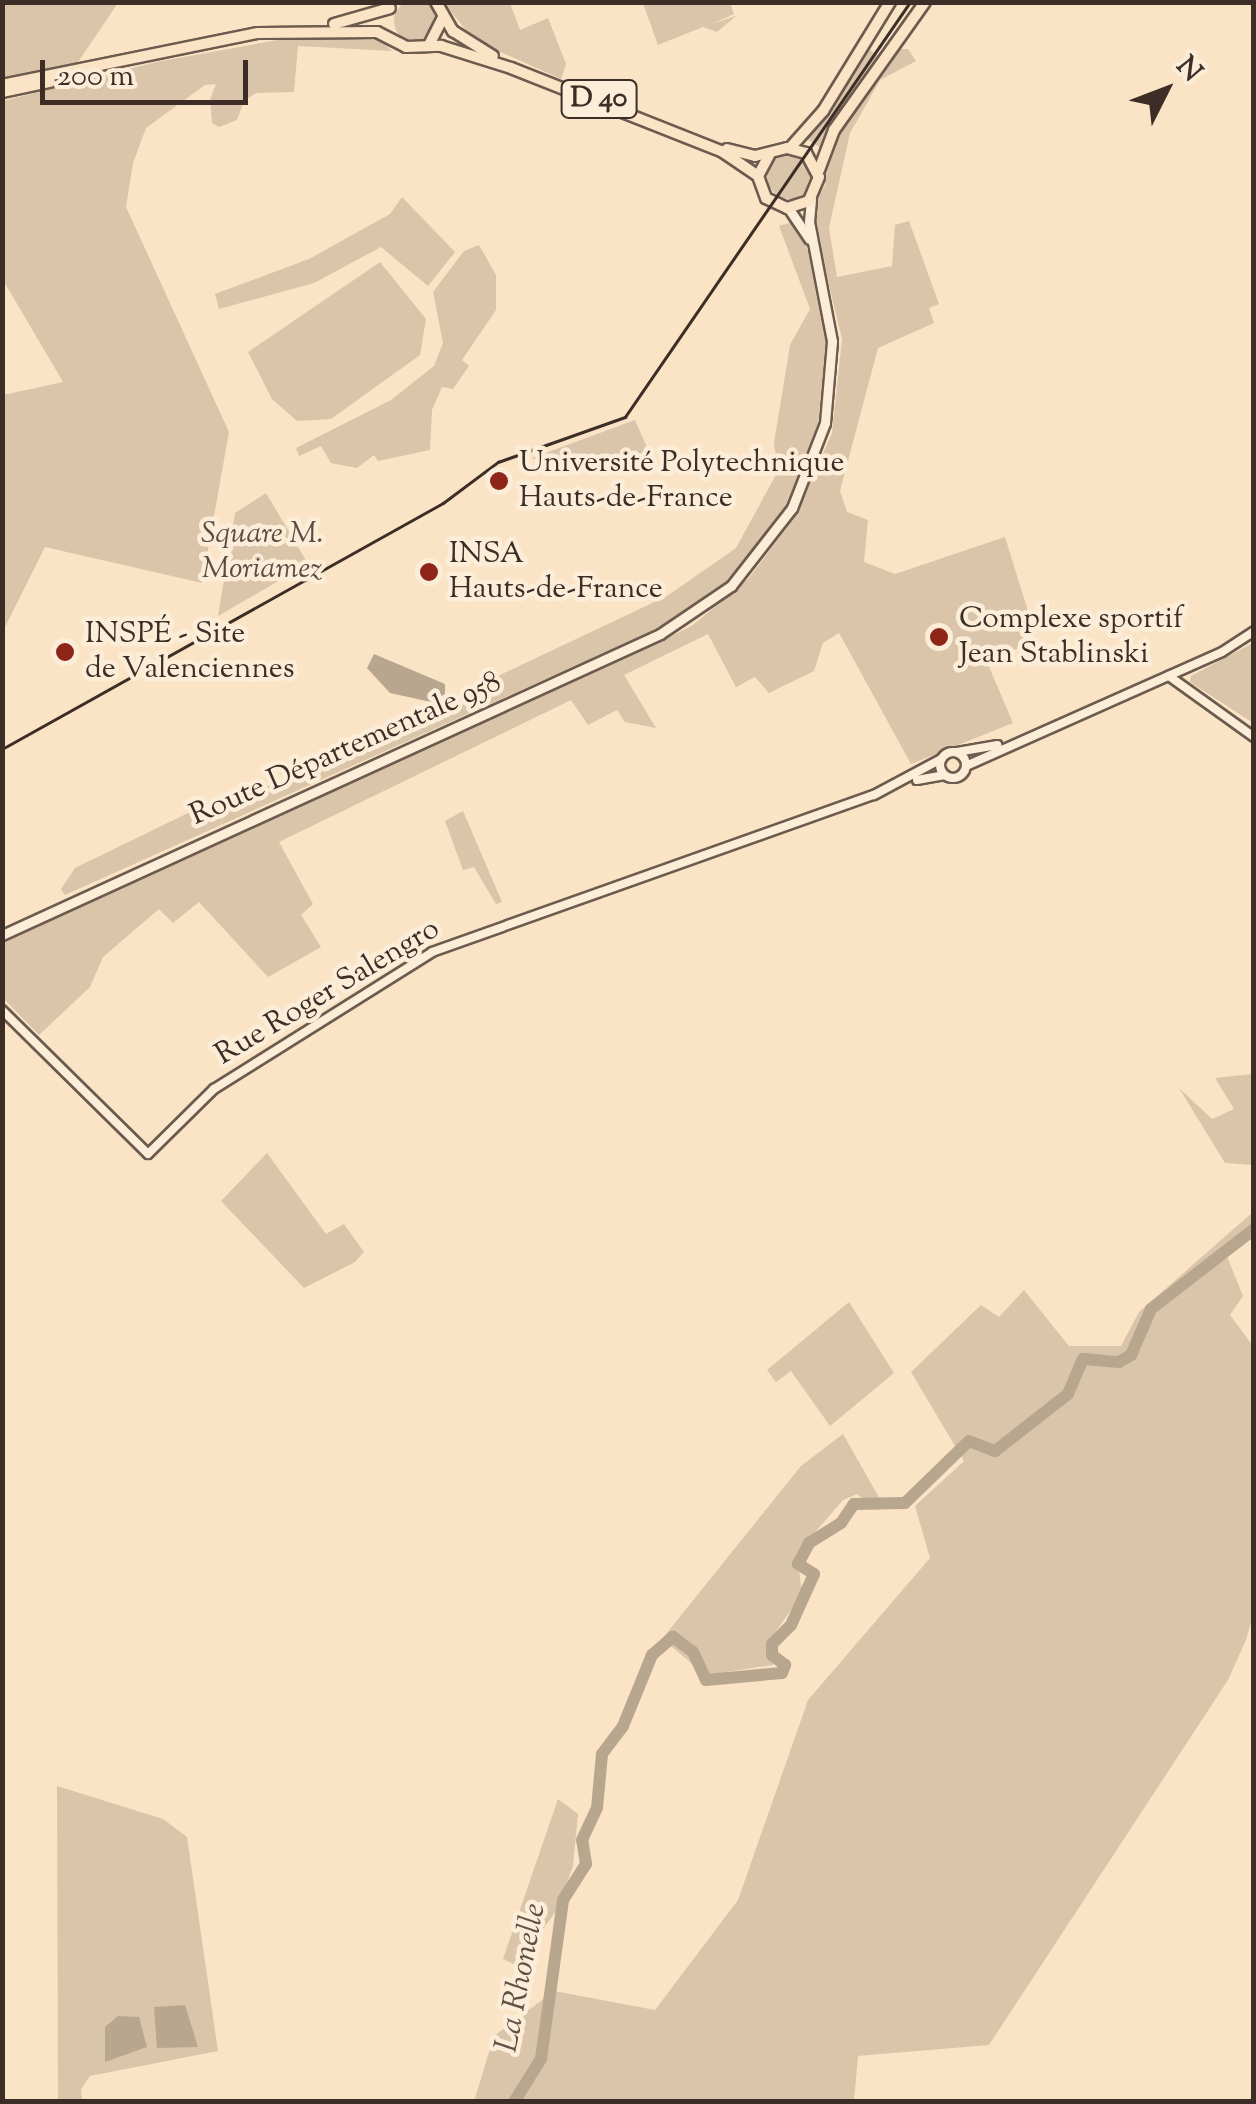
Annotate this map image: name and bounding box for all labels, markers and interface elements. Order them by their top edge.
scale bar [45,40,252,102]
north arrow [1116,40,1216,140]
text: N [1166,48,1211,92]
text: 200 m [57,56,134,99]
road number: D 40 [559,76,639,122]
place label: Université Polytechnique Hauts-de-France [519,446,844,516]
marker: Université Polytechnique Hauts-de-France [488,470,510,492]
park label: Square M. Moriamez [201,517,323,588]
place label: INSA Hauts-de-France [449,537,663,608]
marker: INSA Hauts-de-France [418,561,440,583]
place label: Complexe sportif Jean Stablinski [959,602,1183,672]
place label: INSPÉ - Site de Valenciennes [85,617,295,688]
marker: Complexe sportif Jean Stablinski [928,626,950,648]
marker: INSPÉ - Site de Valenciennes [54,641,76,663]
street label: Route Départementale 958 [185,665,507,835]
street label: Rue Roger Salengro [209,912,447,1074]
water label: La Rhonelle [489,1900,555,2056]

